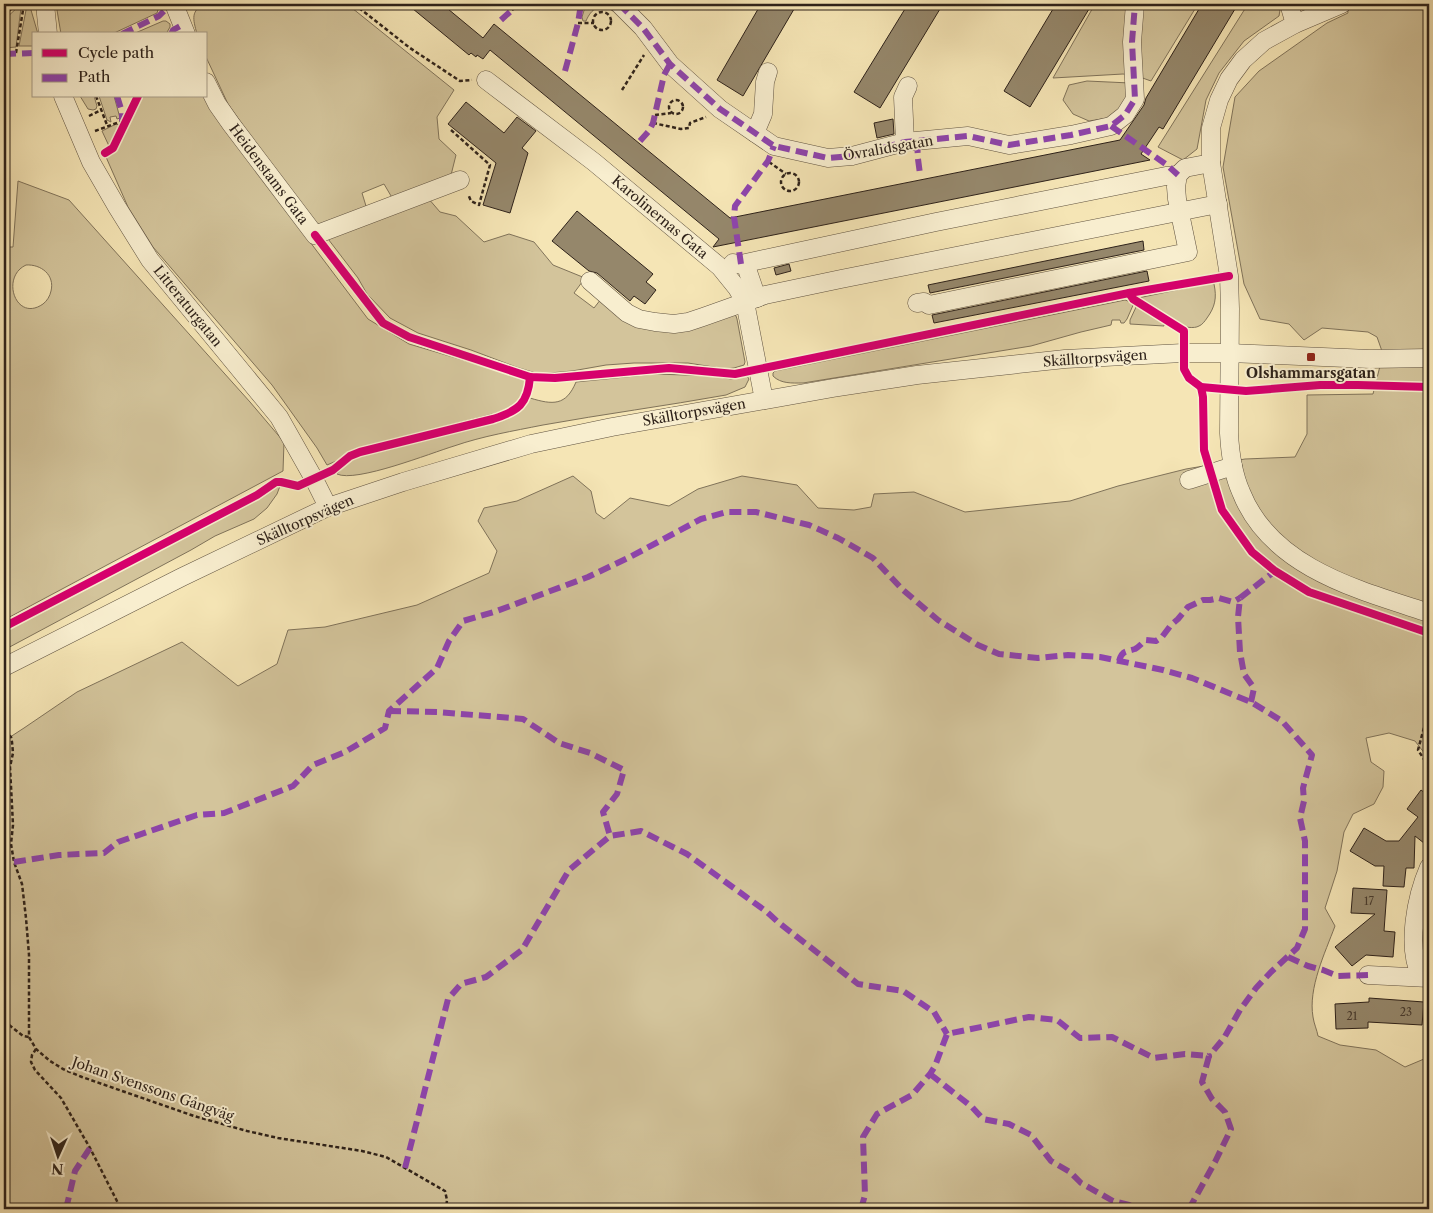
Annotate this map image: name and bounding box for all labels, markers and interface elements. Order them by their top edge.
legend [32,32,208,98]
text: Cycle path [78,43,155,62]
text: Path [78,67,111,86]
street label: Heidenstams Gata [225,120,313,228]
street label: Övralidsgatan [841,131,935,165]
street label: Karolinernas Gata [608,171,712,263]
street label: Litteraturgatan [150,262,226,351]
street label: Skälltorpsvägen [1042,345,1148,371]
marker: Olshammarsgatan [1305,351,1317,363]
place label: Olshammarsgatan [1246,364,1376,382]
street label: Skälltorpsvägen [641,394,747,430]
street label: Skälltorpsvägen [254,490,357,549]
house number: 17 [1364,894,1375,908]
house number: 23 [1400,1005,1412,1019]
house number: 21 [1347,1009,1358,1023]
street label: Johan Svenssons Gångväg [68,1052,237,1125]
north arrow [32,1130,82,1180]
text: N [51,1160,64,1178]

